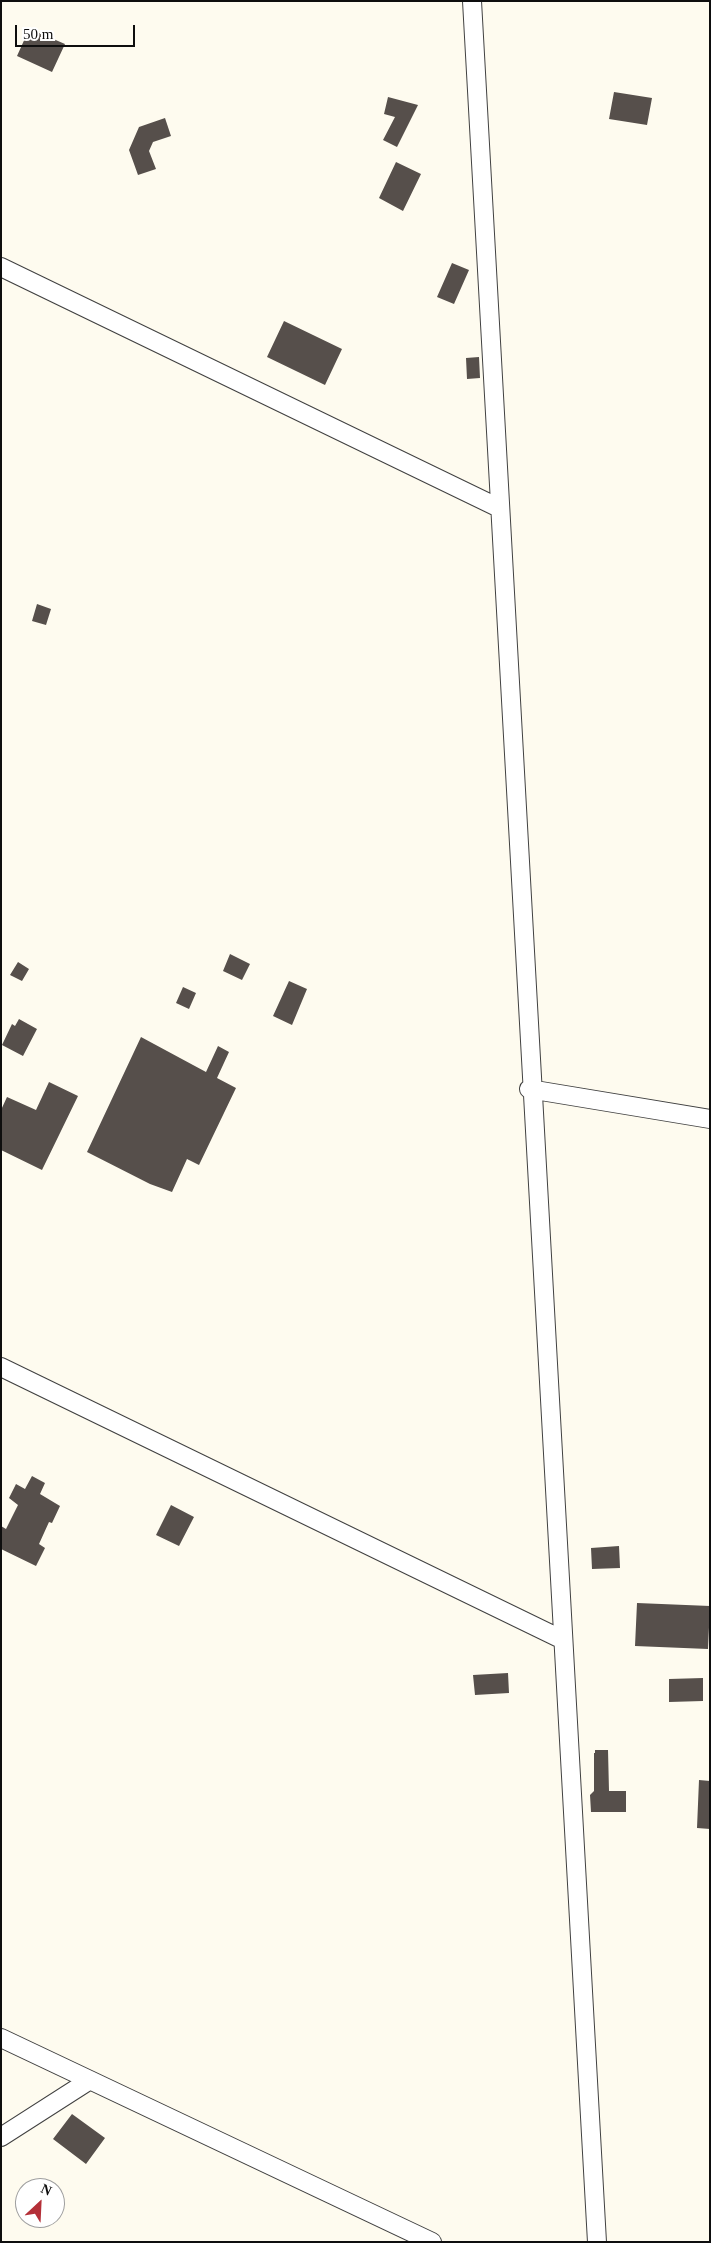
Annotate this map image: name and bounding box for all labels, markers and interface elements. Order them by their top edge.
scale bar [18,15,138,47]
text: 50 m [23,26,53,42]
north arrow [15,2178,65,2228]
text: N [38,2181,54,2199]

